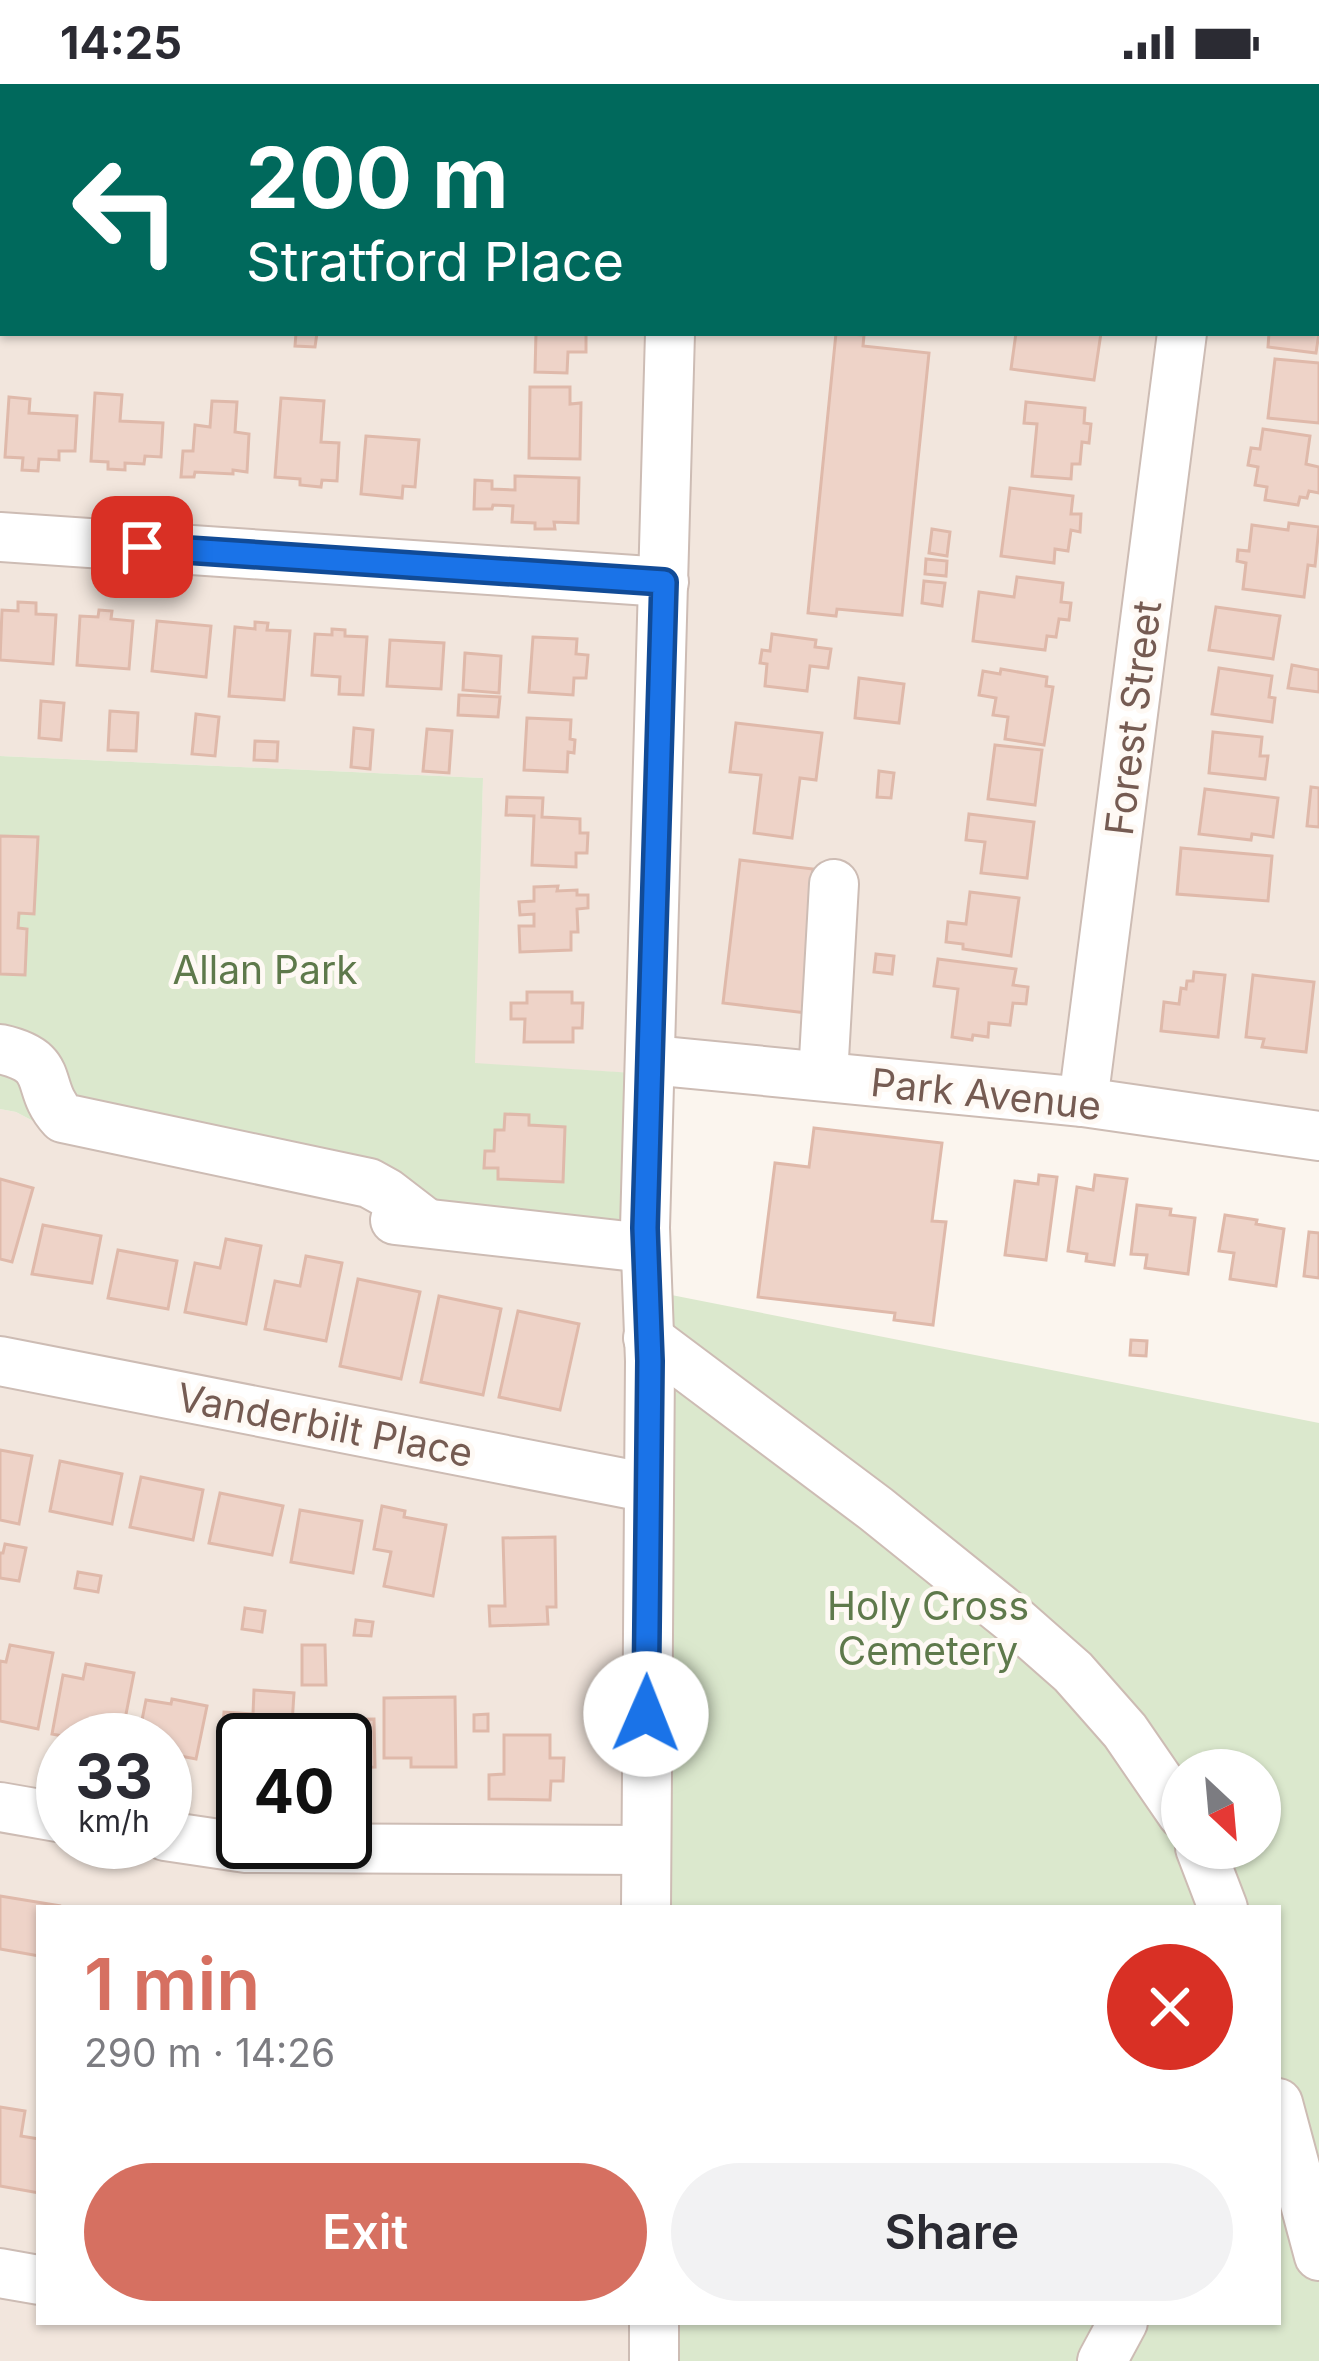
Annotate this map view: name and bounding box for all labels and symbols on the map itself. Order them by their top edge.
pin [91,496,193,598]
street label: Forest Street [1095,598,1170,838]
park label: Allan Park [172,946,358,993]
street label: Park Avenue [868,1058,1104,1129]
street label: Vanderbilt Place [173,1373,477,1476]
park label: Holy Cross Cemetery [827,1582,1029,1674]
position arrow [583,1651,709,1777]
speed limit sign: 40 [216,1713,372,1869]
north arrow [1161,1749,1281,1869]

